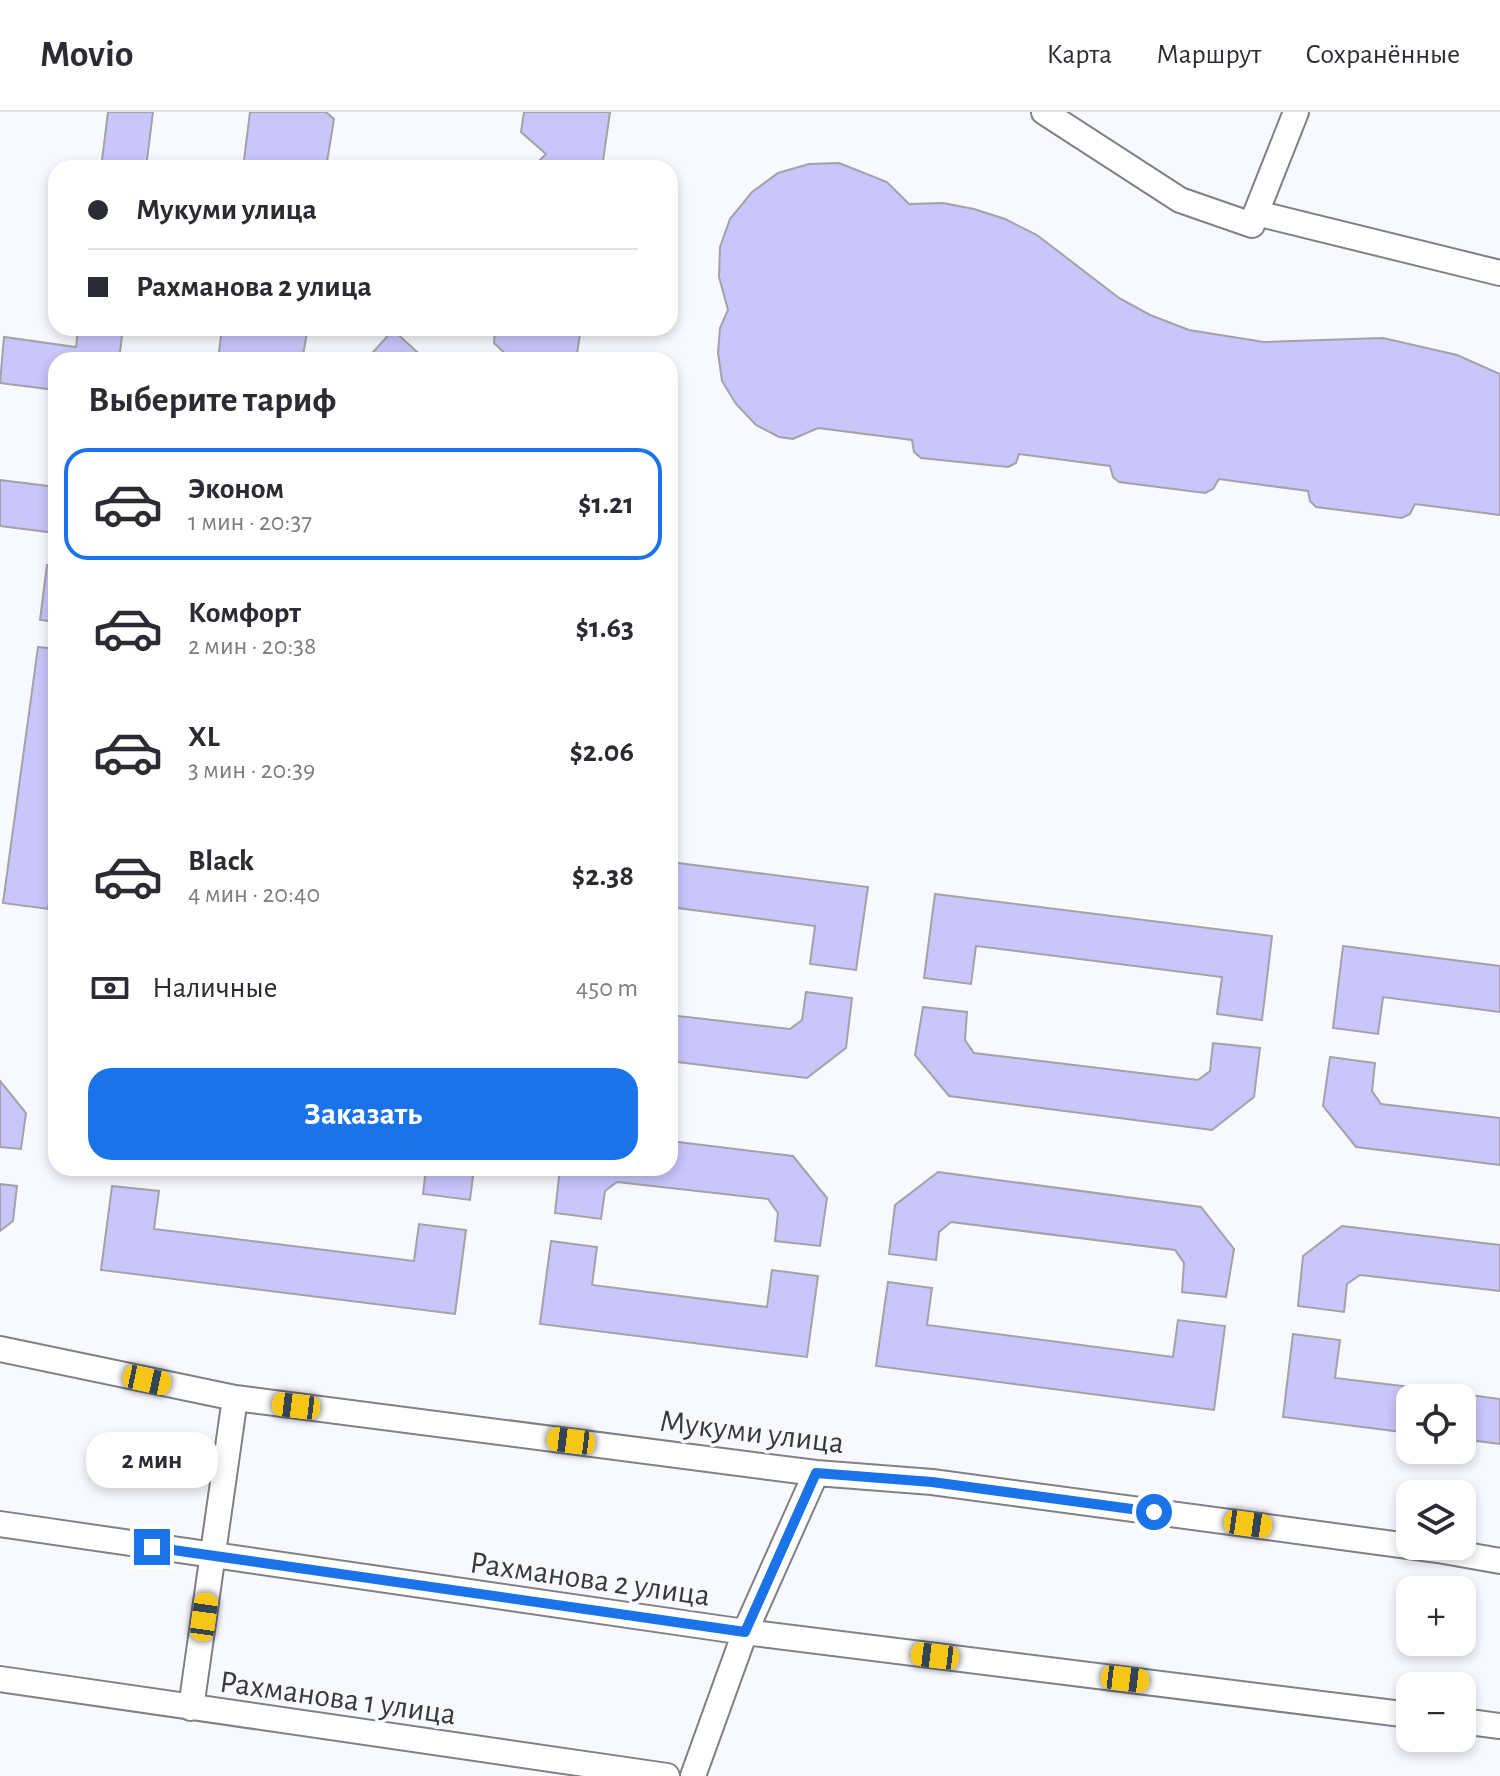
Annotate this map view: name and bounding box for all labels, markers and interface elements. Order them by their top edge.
text: Movio [40,36,134,74]
text: Карта [1046,41,1112,69]
text: Маршрут [1156,41,1261,69]
text: Сохранённые [1305,41,1460,69]
text: Мукуми улица [136,195,317,225]
text: Рахманова 2 улица [136,272,372,302]
text: Выберите тариф [88,382,336,418]
icon: car [92,468,164,540]
text: Эконом [188,474,284,504]
text: $1.21 [578,489,634,519]
text: 1 мин · 20:37 [188,509,312,535]
icon: car [92,592,164,664]
text: Комфорт [188,598,301,628]
text: $1.63 [575,613,634,643]
text: 2 мин · 20:38 [188,633,316,659]
icon: car [92,716,164,788]
text: XL [188,722,220,752]
text: $2.06 [569,737,634,767]
text: 3 мин · 20:39 [188,757,315,783]
icon: car [92,840,164,912]
text: Black [188,846,254,876]
text: $2.38 [572,861,634,891]
text: 4 мин · 20:40 [188,881,320,907]
icon: cash [88,966,132,1010]
text: Наличные [152,973,278,1003]
text: 450 m [576,975,638,1001]
button: Заказать [88,1068,638,1160]
car [121,1363,173,1397]
map controls [1396,1384,1476,1752]
button: locate [1396,1384,1476,1464]
car [271,1391,321,1421]
street label: Мукуми улица [658,1405,846,1459]
car [546,1426,596,1456]
callout: 2 мин [86,1431,218,1487]
text: 2 мин [122,1447,182,1473]
button: layers [1396,1480,1476,1560]
route start [1136,1494,1172,1530]
car [1223,1509,1273,1539]
route end [134,1529,170,1565]
street label: Рахманова 2 улица [468,1546,712,1612]
button: + [1396,1576,1476,1656]
car [189,1592,219,1642]
car [910,1641,960,1671]
car [1100,1664,1150,1694]
street label: Рахманова 1 улица [217,1666,458,1730]
button: − [1396,1672,1476,1752]

